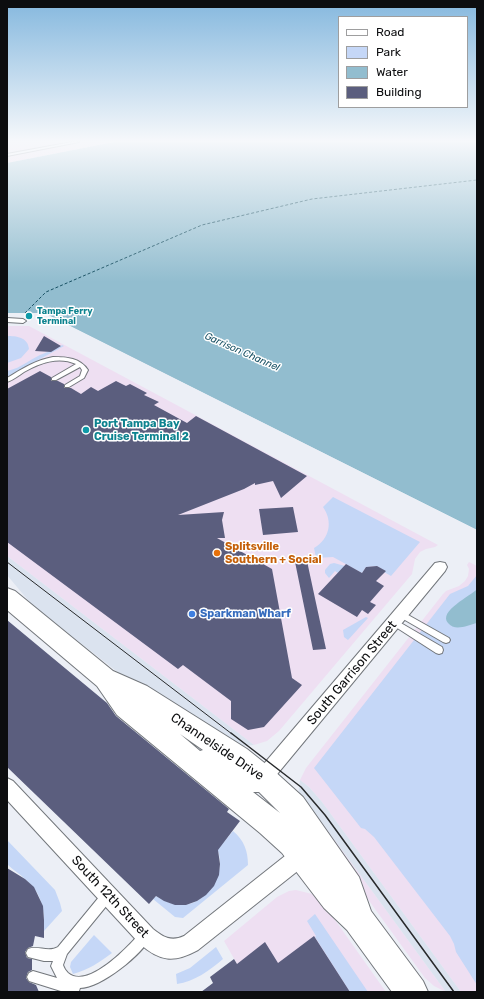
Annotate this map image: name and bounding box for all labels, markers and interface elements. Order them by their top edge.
legend [338,16,468,108]
text: Road [376,25,404,39]
text: Park [376,45,401,59]
text: Water [376,65,408,79]
text: Building [376,85,422,99]
place label: Tampa Ferry Terminal [37,306,93,327]
marker: Tampa Ferry Terminal [24,311,34,321]
water label: Garrison Channel [203,330,281,374]
place label: Port Tampa Bay Cruise Terminal 2 [94,417,189,443]
marker: Port Tampa Bay Cruise Terminal 2 [81,425,91,435]
place label: Splitsville Southern + Social [225,540,322,566]
marker: Splitsville Southern + Social [212,548,222,558]
place label: Sparkman Wharf [200,607,291,621]
marker: Sparkman Wharf [187,609,197,619]
street label: South Garrison Street [304,618,400,728]
street label: Channelside Drive [167,710,267,784]
street label: South 12th Street [68,853,152,941]

